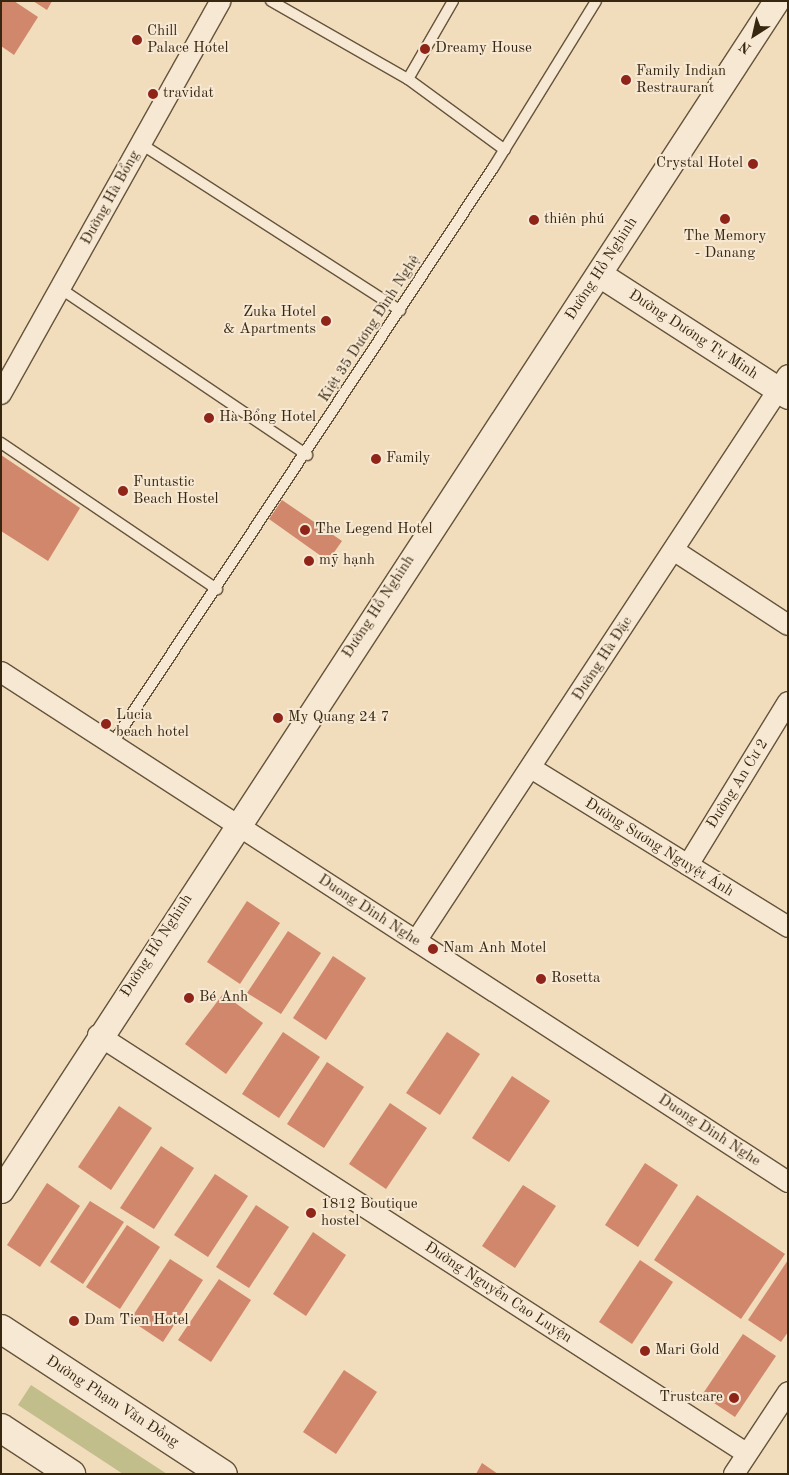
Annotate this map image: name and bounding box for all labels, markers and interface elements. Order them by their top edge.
north arrow [729,10,779,60]
place label: Chill Palace Hotel [147,22,229,57]
marker: Chill Palace Hotel [131,34,143,46]
text: N [737,38,754,56]
place label: Dreamy House [435,40,532,58]
marker: Dreamy House [419,43,431,55]
place label: Family Indian Restraurant [636,62,726,97]
marker: Family Indian Restraurant [620,74,632,86]
place label: travidat [163,85,214,103]
marker: travidat [147,88,159,100]
street label: Đường Hà Bổng [78,148,144,248]
place label: Crystal Hotel [656,155,743,173]
marker: Crystal Hotel [747,158,759,170]
place label: thiên phú [544,211,605,229]
marker: The Memory - Danang [719,213,731,225]
marker: thiên phú [528,214,540,226]
street label: Đường Hồ Nghinh [562,214,642,324]
place label: The Memory - Danang [684,227,766,262]
street label: Kiệt 35 Dương Đình Nghệ [316,252,424,406]
street label: Đường Dương Tự Minh [625,286,761,384]
place label: Zuka Hotel & Apartments [223,303,316,338]
marker: Zuka Hotel & Apartments [320,315,332,327]
place label: Hà Bổng Hotel [219,409,316,427]
marker: Hà Bổng Hotel [203,412,215,424]
place label: Family [386,450,431,468]
marker: Family [370,453,382,465]
place label: Funtastic Beach Hostel [133,473,219,508]
marker: Funtastic Beach Hostel [117,485,129,497]
place label: The Legend Hotel [315,521,433,539]
marker: The Legend Hotel [299,524,311,536]
place label: mỹ hạnh [319,552,375,570]
street label: Đường Hồ Nghinh [339,552,419,662]
marker: mỹ hạnh [303,555,315,567]
street label: Đường Hà Đặc [569,614,637,704]
place label: Lucia beach hotel [116,706,189,741]
place label: My Quang 24 7 [288,709,389,727]
marker: My Quang 24 7 [272,712,284,724]
marker: Lucia beach hotel [100,718,112,730]
street label: Đường An Cư 2 [703,736,773,832]
street label: Đường Sương Nguyệt Ánh [581,795,737,901]
street label: Duong Dinh Nghe [314,871,424,951]
street label: Đường Hồ Nghinh [117,891,197,1001]
place label: Nam Anh Motel [443,940,546,958]
marker: Nam Anh Motel [427,943,439,955]
place label: Rosetta [551,970,600,988]
marker: Rosetta [535,973,547,985]
place label: Bé Anh [199,989,248,1007]
marker: Bé Anh [183,992,195,1004]
street label: Duong Dinh Nghe [654,1091,764,1171]
place label: 1812 Boutique hostel [321,1195,418,1230]
marker: 1812 Boutique hostel [305,1207,317,1219]
street label: Đường Nguyễn Cao Luyện [421,1239,575,1347]
place label: Dam Tien Hotel [84,1312,189,1330]
marker: Dam Tien Hotel [68,1315,80,1327]
place label: Mari Gold [655,1342,719,1360]
marker: Mari Gold [639,1345,651,1357]
street label: Đường Phạm Văn Đồng [42,1352,182,1452]
place label: Trustcare [659,1389,723,1407]
marker: Trustcare [727,1391,741,1405]

